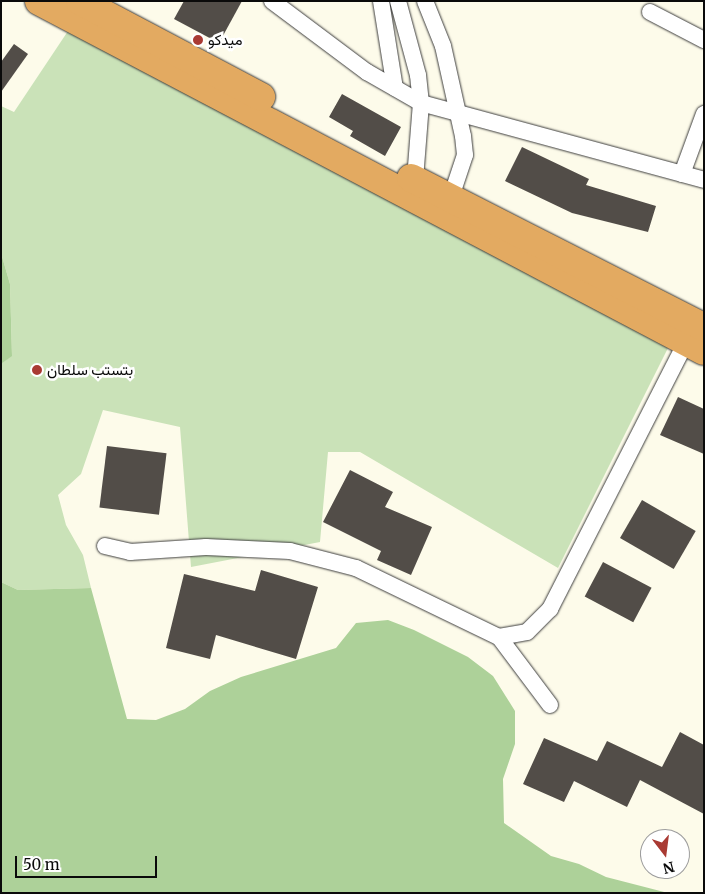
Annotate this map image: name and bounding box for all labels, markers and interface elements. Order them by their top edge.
place label: ميدكو [208,31,243,49]
marker: ميدكو [192,34,204,46]
place label: بتستب سلطان [47,361,133,379]
marker: بتستب سلطان [31,364,43,376]
north arrow [640,829,690,879]
scale bar [18,846,160,878]
text: 50 m [23,855,60,874]
text: N [661,857,676,878]

